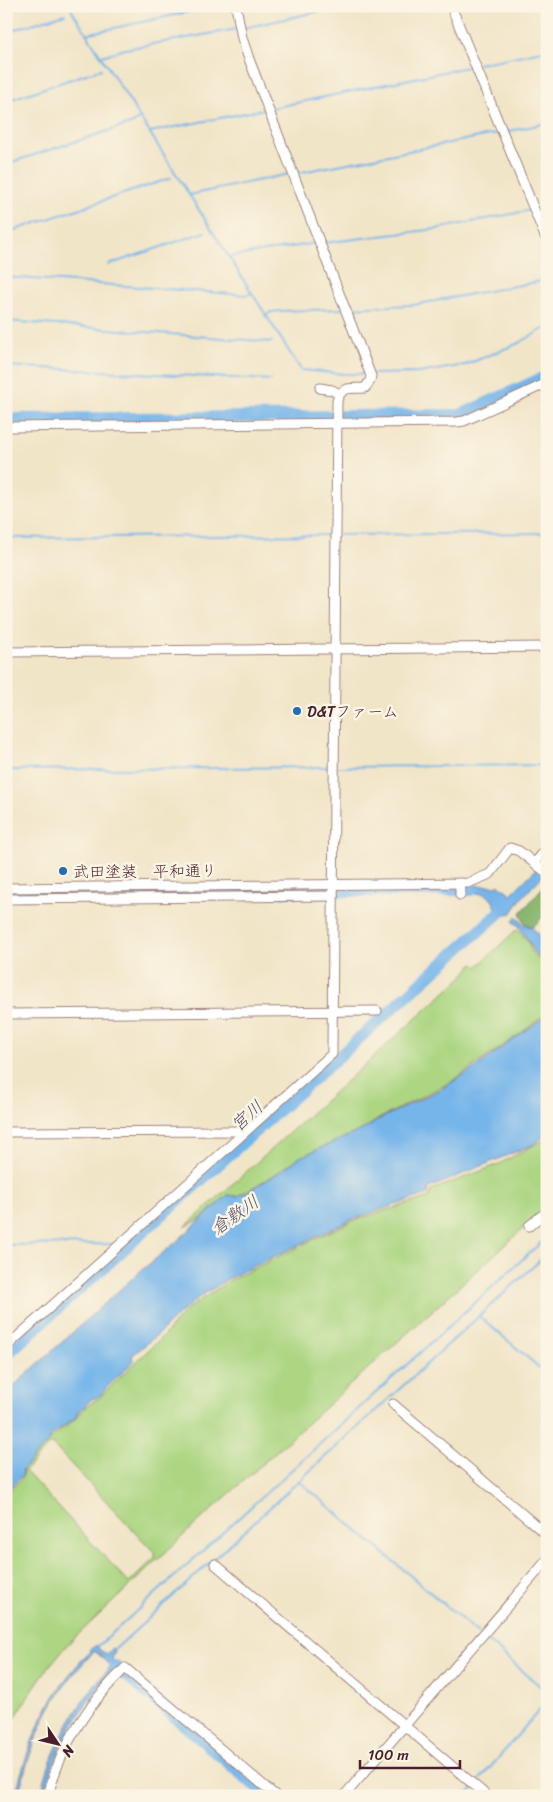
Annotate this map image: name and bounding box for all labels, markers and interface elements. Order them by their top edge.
place label: D&Tファーム [307,697,399,726]
marker: D&Tファーム [291,705,303,717]
street label: 平和通り [153,856,217,886]
place label: 武田塗装 [73,857,137,886]
marker: 武田塗装 [57,865,69,877]
water label: 宮川 [223,1092,271,1140]
water label: 倉敷川 [204,1186,266,1244]
north arrow [32,1720,82,1770]
scale bar [360,1737,460,1769]
text: N [55,1739,82,1763]
text: 100 m [368,1742,409,1768]

